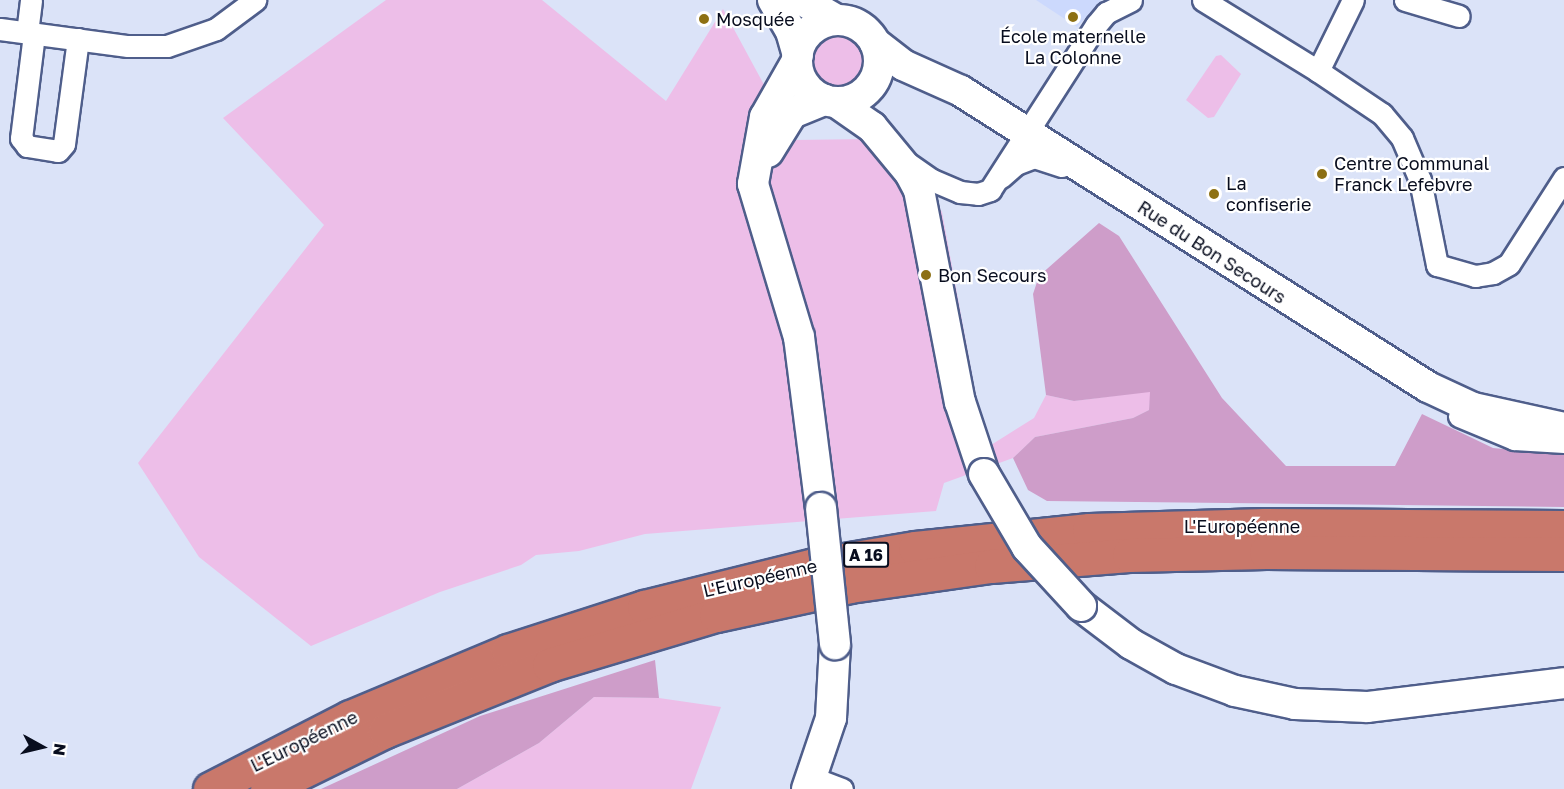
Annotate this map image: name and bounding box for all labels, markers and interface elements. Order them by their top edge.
place label: Mosquée [716,8,795,30]
marker: École maternelle La Colonne [1066,10,1080,24]
marker: Mosquée [697,12,711,26]
place label: École maternelle La Colonne [1000,26,1146,68]
place label: Centre Communal Franck Lefebvre [1334,153,1489,195]
marker: Centre Communal Franck Lefebvre [1315,167,1329,181]
place label: La confiserie [1226,173,1311,216]
marker: La confiserie [1207,187,1221,201]
street label: Rue du Bon Secours [1134,196,1290,308]
place label: Bon Secours [938,264,1046,286]
marker: Bon Secours [919,268,933,282]
street label: L'Européenne [1184,515,1300,537]
road number: A 16 [842,542,890,568]
street label: L'Européenne [701,554,819,602]
street label: L'Européenne [247,706,361,776]
north arrow [12,717,72,777]
text: N [49,742,71,757]

